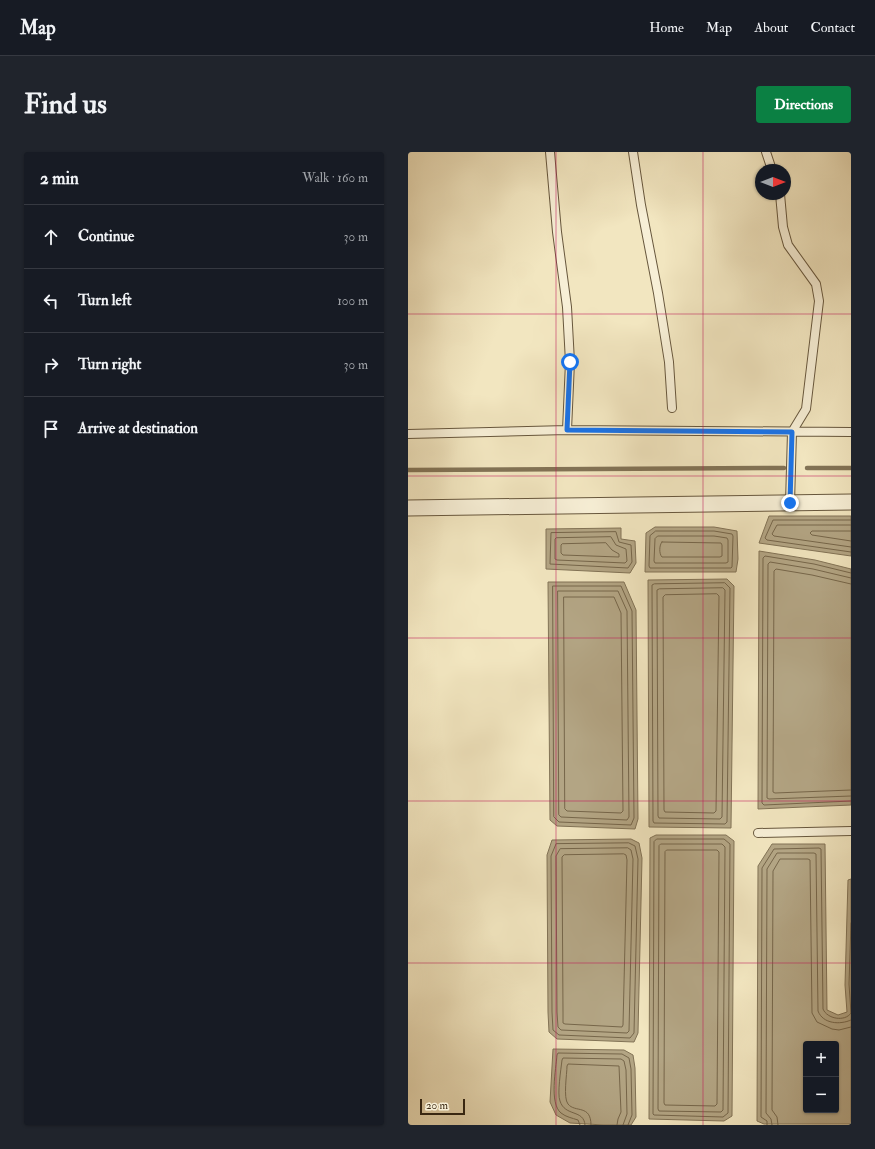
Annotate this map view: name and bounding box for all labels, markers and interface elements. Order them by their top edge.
text: Map [20,16,56,40]
text: Home [649,19,684,36]
text: Map [706,19,732,36]
text: About [754,19,788,36]
text: Contact [810,19,855,36]
button: Directions [756,86,851,123]
text: Find us [24,87,107,122]
north arrow [755,164,791,200]
text: 2 min [40,168,79,189]
text: Walk · 160 m [302,170,368,186]
icon: ahead [40,226,62,248]
text: Continue [78,227,134,246]
text: 30 m [344,229,368,245]
icon: left [40,290,62,312]
text: Turn left [78,291,132,310]
text: 100 m [337,293,368,309]
route start [561,353,579,371]
icon: right [40,354,62,376]
text: Turn right [78,355,141,374]
text: 30 m [344,357,368,373]
icon: arrive [40,418,62,440]
text: Arrive at destination [78,419,198,438]
route end [781,494,799,512]
map controls [803,1041,839,1113]
button: + [803,1041,839,1077]
button: − [803,1077,839,1113]
scale bar [420,1097,465,1116]
text: 20 m [426,1099,448,1112]

